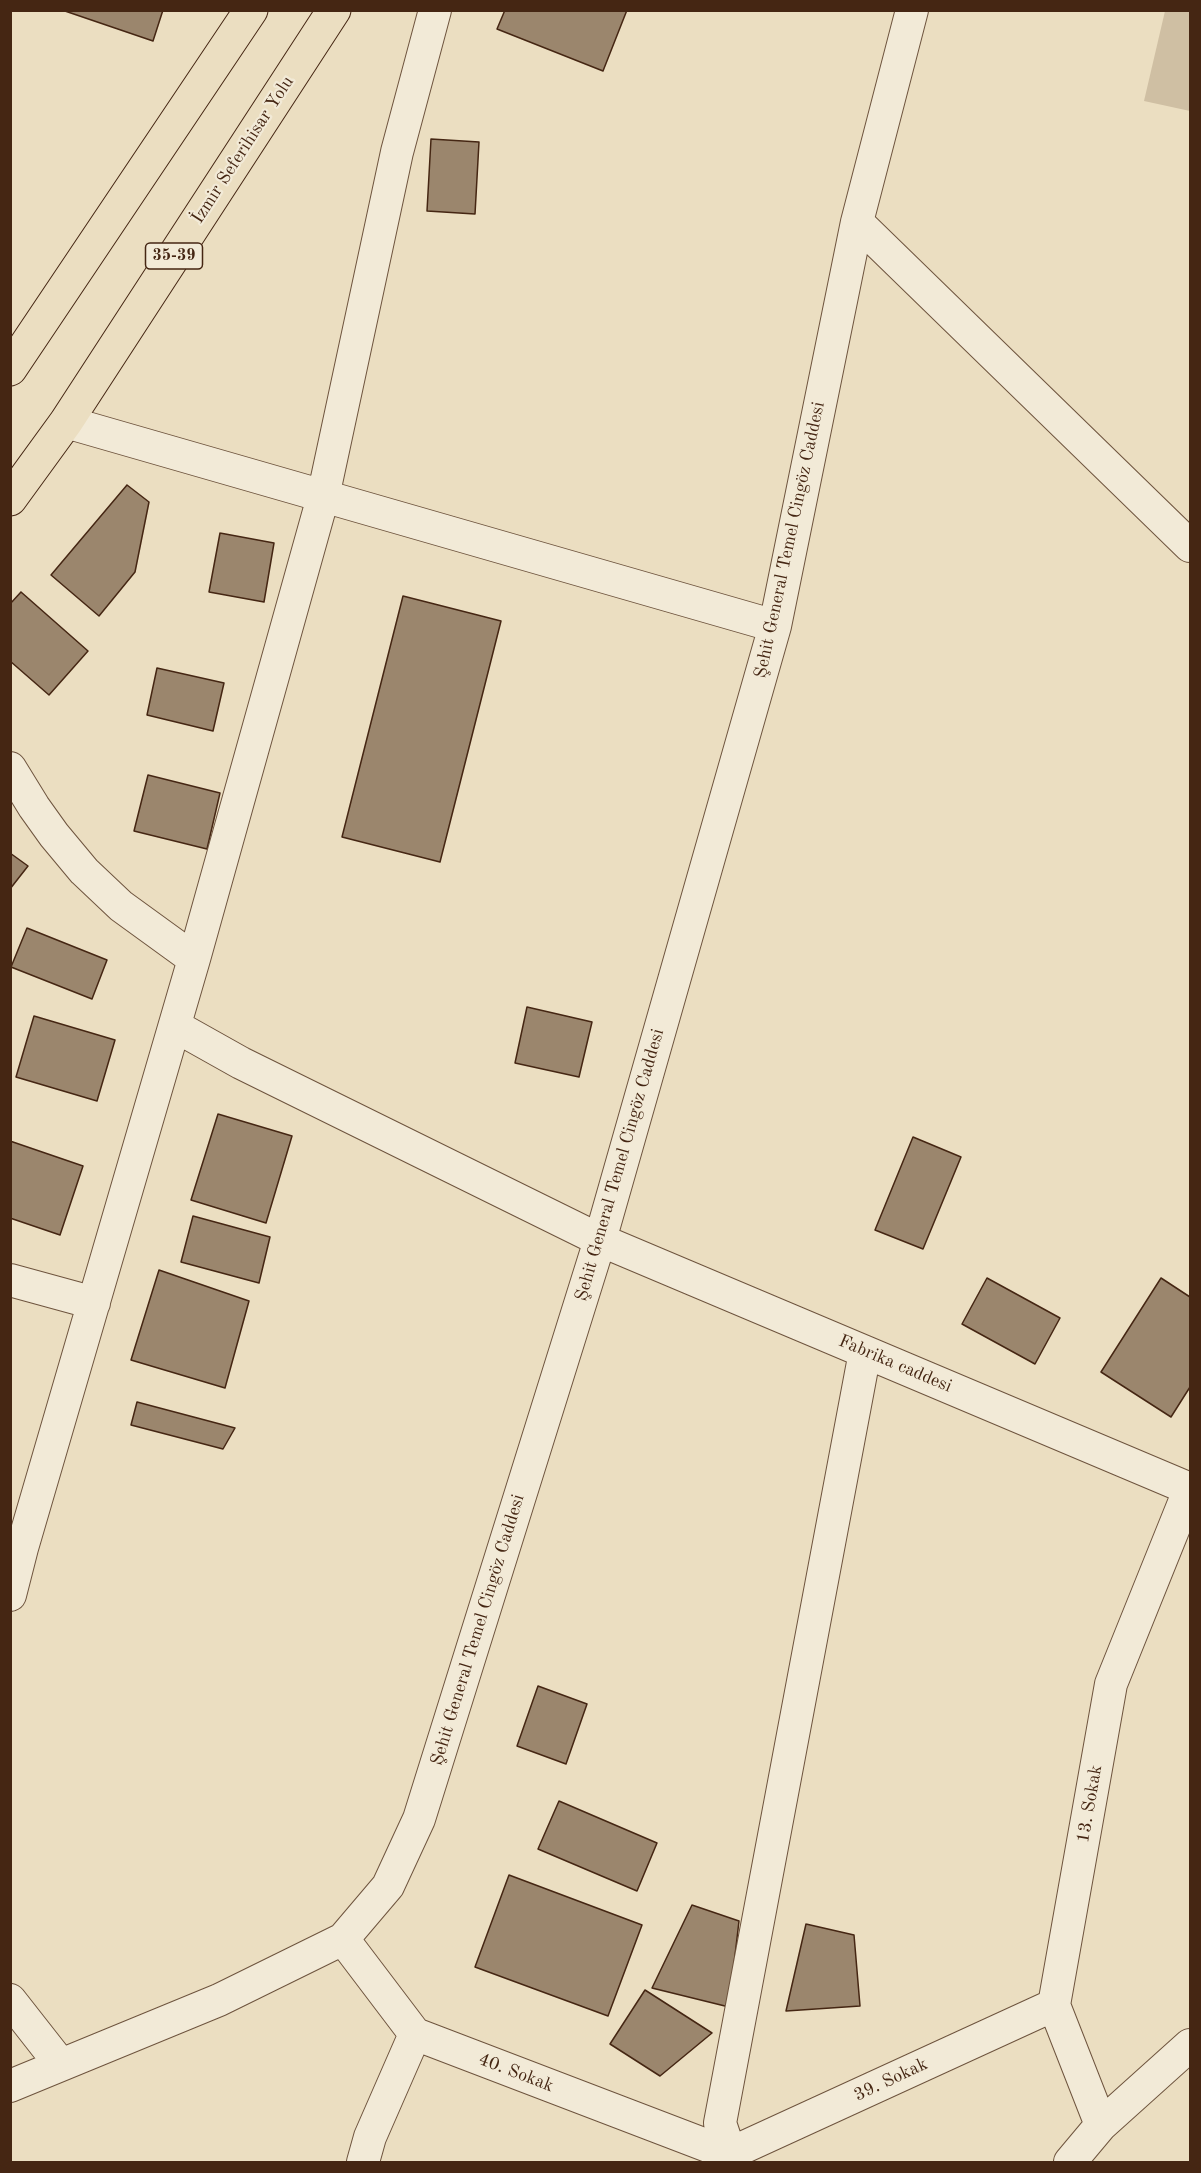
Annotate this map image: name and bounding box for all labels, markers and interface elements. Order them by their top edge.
street label: İzmir Seferihisar Yolu [187,72,299,228]
road number: 35-39 [146,243,202,269]
street label: Şehit General Temel Cingöz Caddesi [750,400,830,680]
street label: Şehit General Temel Cingöz Caddesi [571,1026,669,1304]
street label: Fabrika caddesi [835,1330,955,1398]
street label: Şehit General Temel Cingöz Caddesi [426,1492,530,1768]
street label: 13. Sokak [1073,1763,1107,1845]
street label: 40. Sokak [475,2049,557,2097]
street label: 39. Sokak [851,2054,931,2106]

